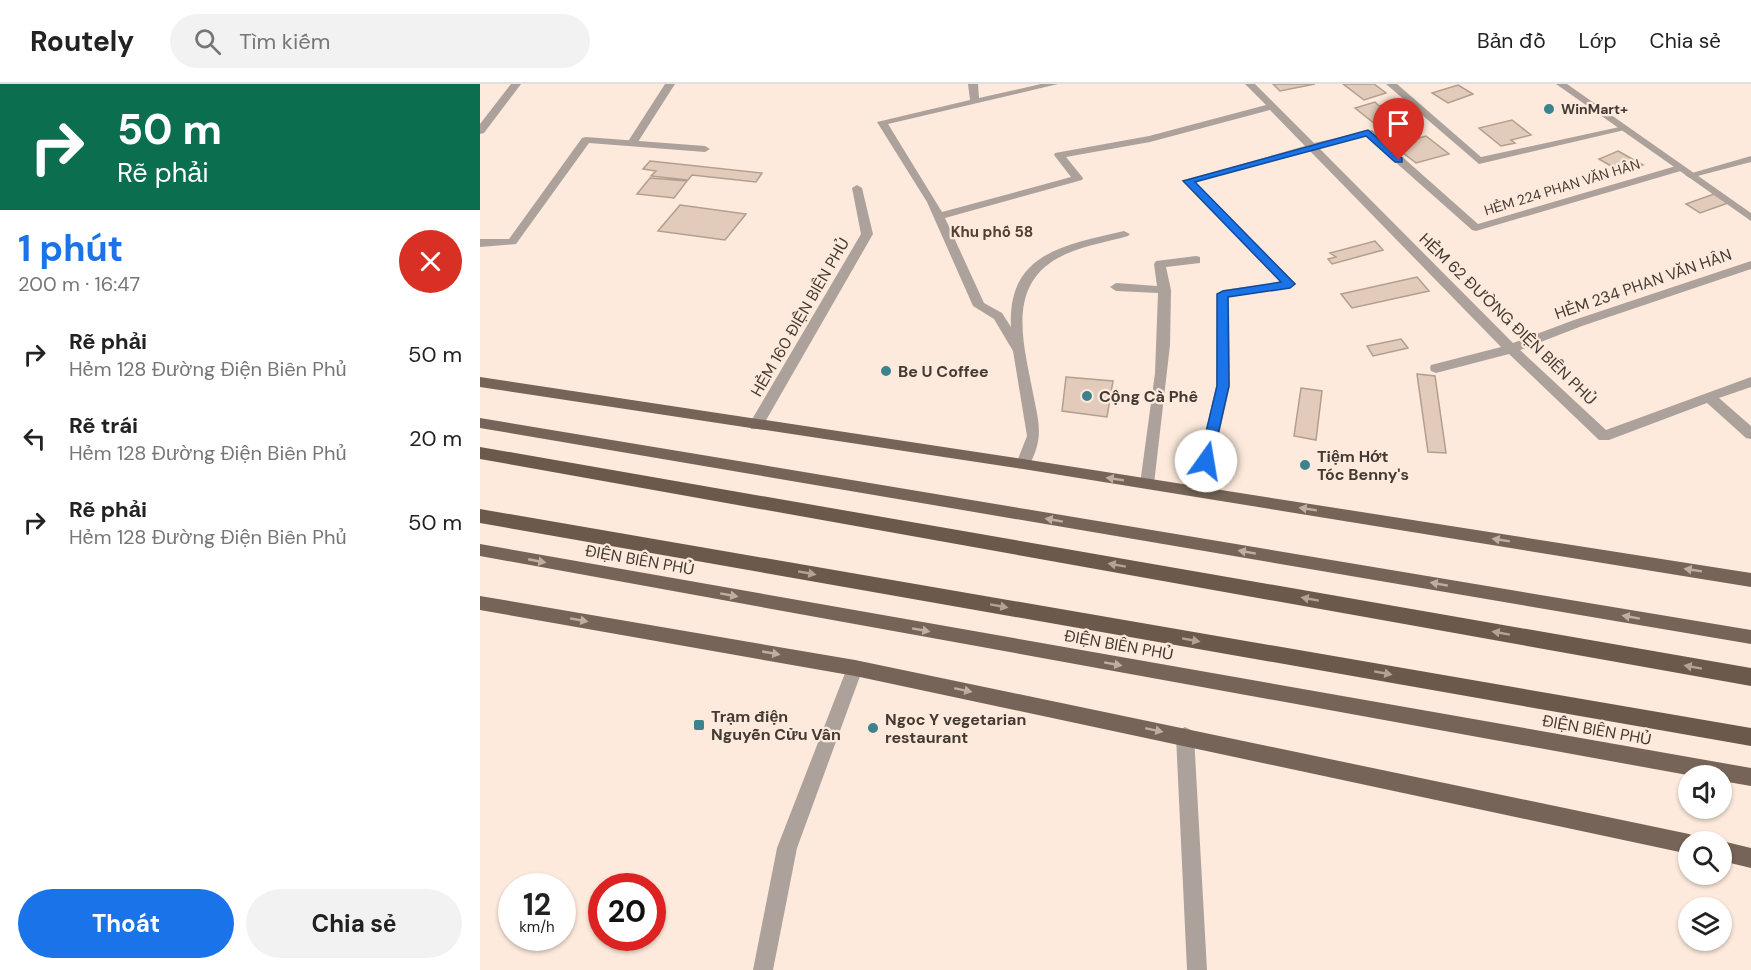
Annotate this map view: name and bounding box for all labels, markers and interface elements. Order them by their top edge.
search box [170,14,590,68]
text: Routely [30,23,134,60]
icon: search [191,25,224,58]
text: Tìm kiếm [239,27,330,56]
text: Bản đồ [1477,27,1546,55]
text: Lớp [1579,27,1617,55]
text: Chia sẻ [1650,27,1721,55]
pin [1373,98,1424,160]
place label: WinMart+ [1561,100,1628,118]
text: 50 m [117,102,222,157]
marker: WinMart+ [1542,102,1556,116]
icon: arrive [1382,107,1415,140]
icon: right [18,108,96,186]
text: Rẽ phải [117,155,209,190]
street label: HẺM 224 PHAN VĂN HÂN [1482,155,1642,219]
district label: Khu phố 58 [951,222,1033,242]
text: 1 phút [18,225,123,272]
street label: HẺM 62 ĐƯỜNG ĐIỆN BIÊN PHỦ [1415,228,1601,410]
button: close [399,230,462,293]
street label: HẺM 160 ĐIỆN BIÊN PHỦ [746,234,854,400]
street label: HẺM 234 PHAN VĂN HÂN [1552,244,1734,324]
text: 200 m · 16:47 [18,271,140,297]
text: Rẽ phải [69,327,147,356]
icon: right [18,338,51,371]
text: 50 m [408,340,462,369]
text: Hẻm 128 Đường Điện Biên Phủ [69,356,347,382]
place label: Be U Coffee [898,361,989,382]
marker: Be U Coffee [879,364,893,378]
place label: Cộng Cà Phê [1099,386,1198,407]
marker: Cộng Cà Phê [1080,389,1094,403]
text: Rẽ trái [69,411,138,440]
icon: left [18,422,51,455]
text: 20 m [409,424,462,453]
position arrow [1174,429,1238,493]
text: Hẻm 128 Đường Điện Biên Phủ [69,440,347,466]
place label: Tiệm Hớt Tóc Benny's [1317,446,1409,485]
marker: Tiệm Hớt Tóc Benny's [1298,458,1312,472]
one-way arrow [1106,475,1125,484]
text: Rẽ phải [69,495,147,524]
one-way arrow [1298,505,1317,514]
icon: right [18,506,51,539]
text: 50 m [408,508,462,537]
one-way arrow [1045,515,1064,524]
text: Hẻm 128 Đường Điện Biên Phủ [69,524,347,550]
one-way arrow [1491,535,1510,544]
street label: ĐIỆN BIÊN PHỦ [584,540,696,580]
one-way arrow [1237,547,1256,556]
one-way arrow [528,557,547,566]
one-way arrow [1108,560,1127,569]
one-way arrow [1684,566,1703,575]
one-way arrow [797,569,816,578]
one-way arrow [1429,580,1448,589]
one-way arrow [720,591,739,600]
one-way arrow [1300,594,1319,603]
one-way arrow [989,602,1008,611]
one-way arrow [1622,612,1641,621]
one-way arrow [570,616,589,625]
one-way arrow [912,625,931,634]
street label: ĐIỆN BIÊN PHỦ [1063,625,1175,665]
one-way arrow [1492,628,1511,637]
one-way arrow [1182,635,1201,644]
one-way arrow [762,649,781,658]
one-way arrow [1104,660,1123,669]
one-way arrow [1684,662,1703,671]
one-way arrow [1374,669,1393,678]
one-way arrow [953,686,972,695]
place label: Trạm điện Nguyễn Cửu Vân [711,706,841,745]
place label: Ngoc Y vegetarian restaurant [885,709,1026,748]
street label: ĐIỆN BIÊN PHỦ [1541,710,1653,750]
marker: Trạm điện Nguyễn Cửu Vân [692,718,706,732]
marker: Ngoc Y vegetarian restaurant [866,721,880,735]
one-way arrow [1144,725,1163,735]
map controls [1678,765,1732,951]
button: sound [1678,765,1732,819]
button: search [1678,831,1732,885]
speed limit sign: 20 [588,873,666,951]
text: 12 [523,885,551,924]
button: Thoát [18,889,234,958]
button: Chia sẻ [246,889,462,958]
button: layers [1678,897,1732,951]
text: km/h [519,917,555,937]

